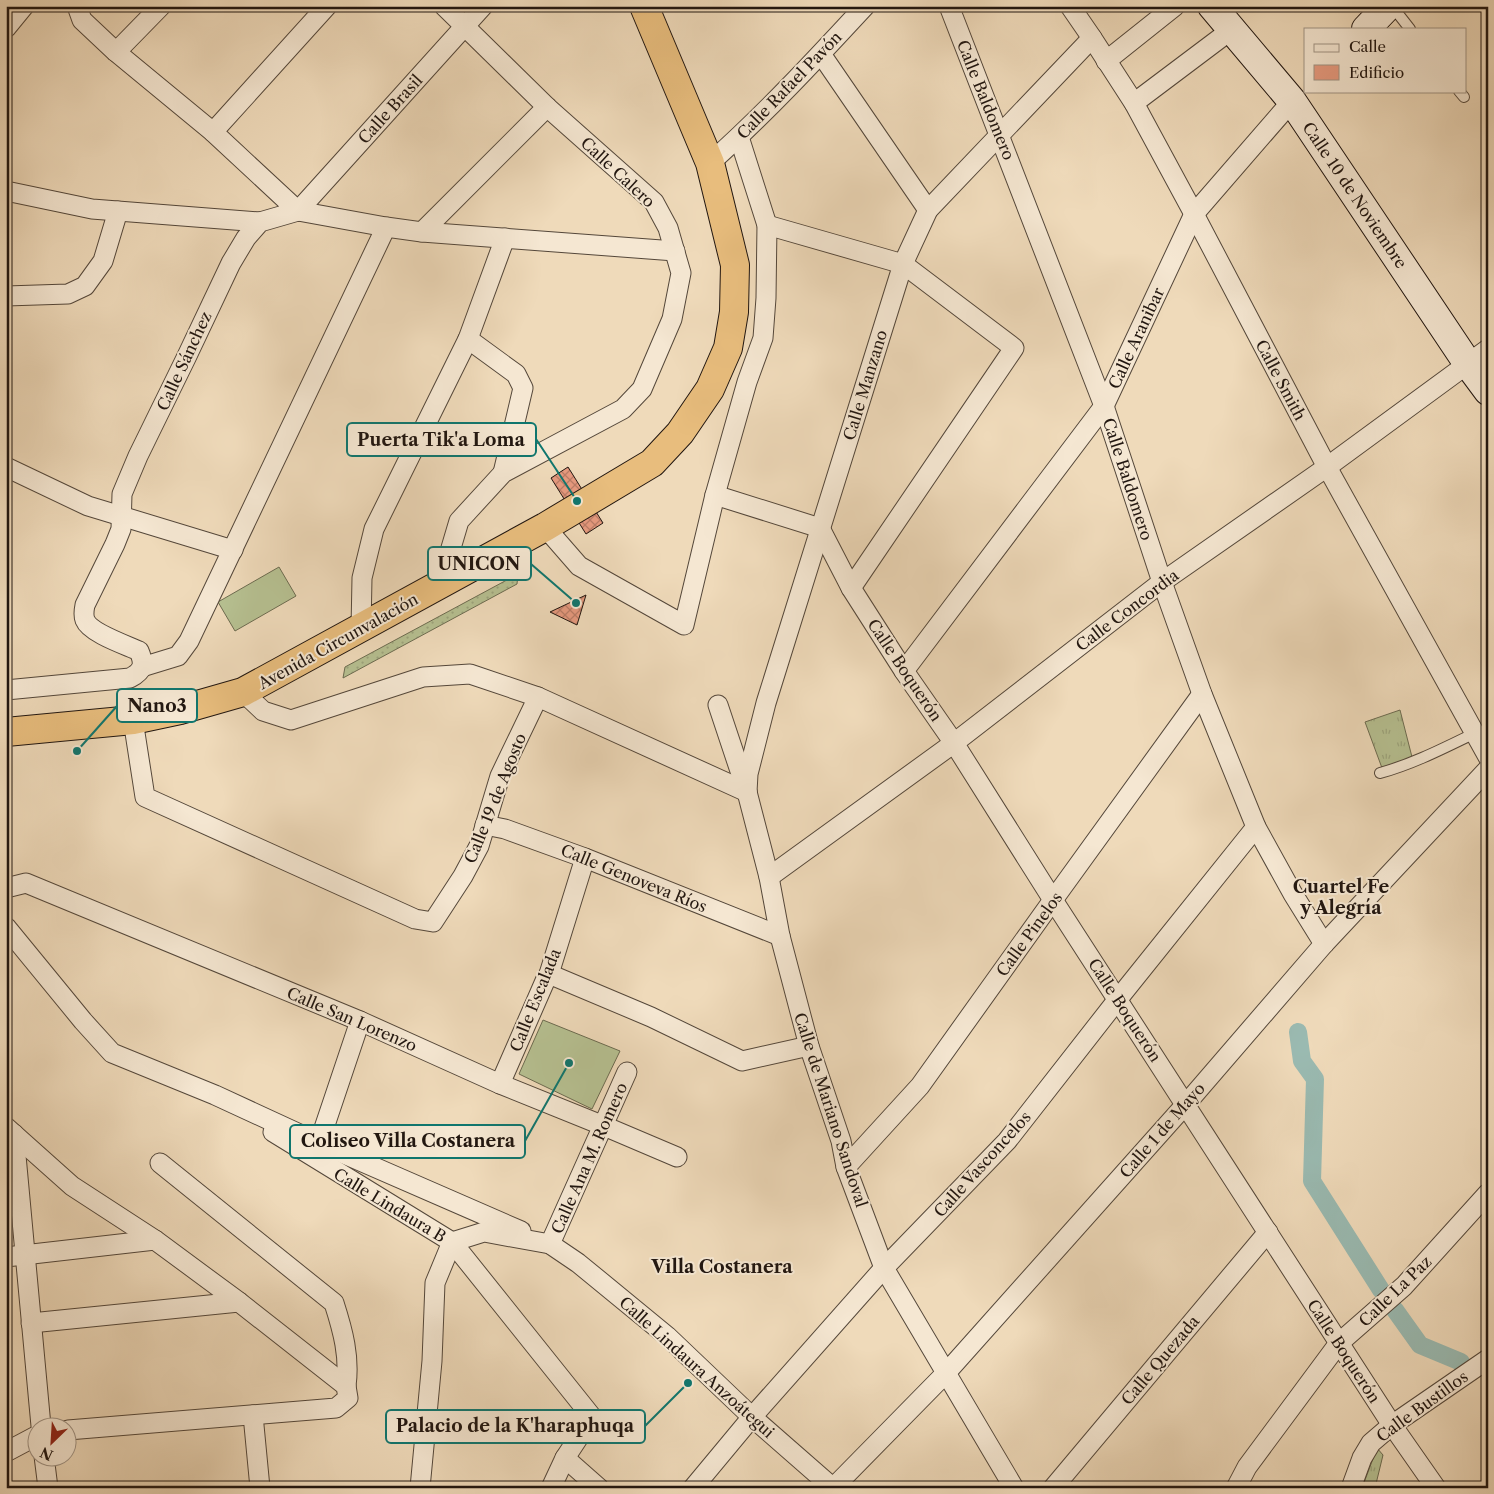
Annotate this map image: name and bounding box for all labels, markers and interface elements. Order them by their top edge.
street label: Calle Rafael Pavón [732,27,846,143]
legend [1304,28,1466,92]
street label: Calle Baldomero [953,37,1019,163]
text: Calle [1349,37,1386,56]
text: Edificio [1349,63,1404,82]
street label: Calle Brasil [354,70,426,148]
street label: Calle 10 de Noviembre [1299,118,1411,272]
street label: Calle Calero [577,133,659,212]
street label: Calle Aranibar [1104,284,1168,392]
street label: Calle Sánchez [152,308,216,414]
street label: Calle Manzano [839,327,891,443]
street label: Calle Smith [1251,336,1311,424]
street label: Calle Baldomero [1099,415,1157,543]
callout: Puerta Tik'a Loma [347,423,536,456]
text: Puerta Tik'a Loma [357,429,525,451]
callout: UNICON [428,547,531,580]
text: UNICON [437,553,521,575]
street label: Calle Concordia [1072,565,1183,655]
street label: Avenida Circunvalación [254,589,421,694]
street label: Calle Boquerón [863,615,947,725]
callout: Nano3 [117,689,197,722]
text: Nano3 [127,695,187,717]
street label: Calle 19 de Agosto [460,730,530,866]
street label: Calle Genoveva Ríos [558,840,710,916]
district label: Cuartel Fe y Alegría [1293,876,1390,919]
street label: Calle Pinelos [992,888,1066,980]
street label: Calle Escalada [505,945,565,1055]
street label: Calle Boquerón [1084,955,1166,1065]
street label: Calle San Lorenzo [284,983,420,1056]
street label: Calle de Mariano Sandoval [790,1010,872,1210]
street label: Calle 1 de Mayo [1115,1078,1209,1182]
street label: Calle Ana M. Romero [547,1079,631,1237]
street label: Calle Vasconcelos [929,1107,1035,1221]
callout: Coliseo Villa Costanera [290,1125,525,1158]
text: Coliseo Villa Costanera [301,1130,516,1152]
street label: Calle Lindaura B [330,1164,450,1246]
street label: Calle La Paz [1354,1251,1436,1331]
district label: Villa Costanera [650,1256,793,1278]
street label: Calle Lindaura Anzoátegui [615,1292,779,1442]
street label: Calle Boquerón [1303,1296,1385,1406]
street label: Calle Quezada [1117,1311,1204,1409]
street label: Calle Bustillos [1372,1366,1472,1446]
callout: Palacio de la K'haraphuqa [386,1410,645,1443]
text: Palacio de la K'haraphuqa [396,1415,635,1437]
north arrow [28,1416,78,1466]
text: N [37,1443,56,1465]

